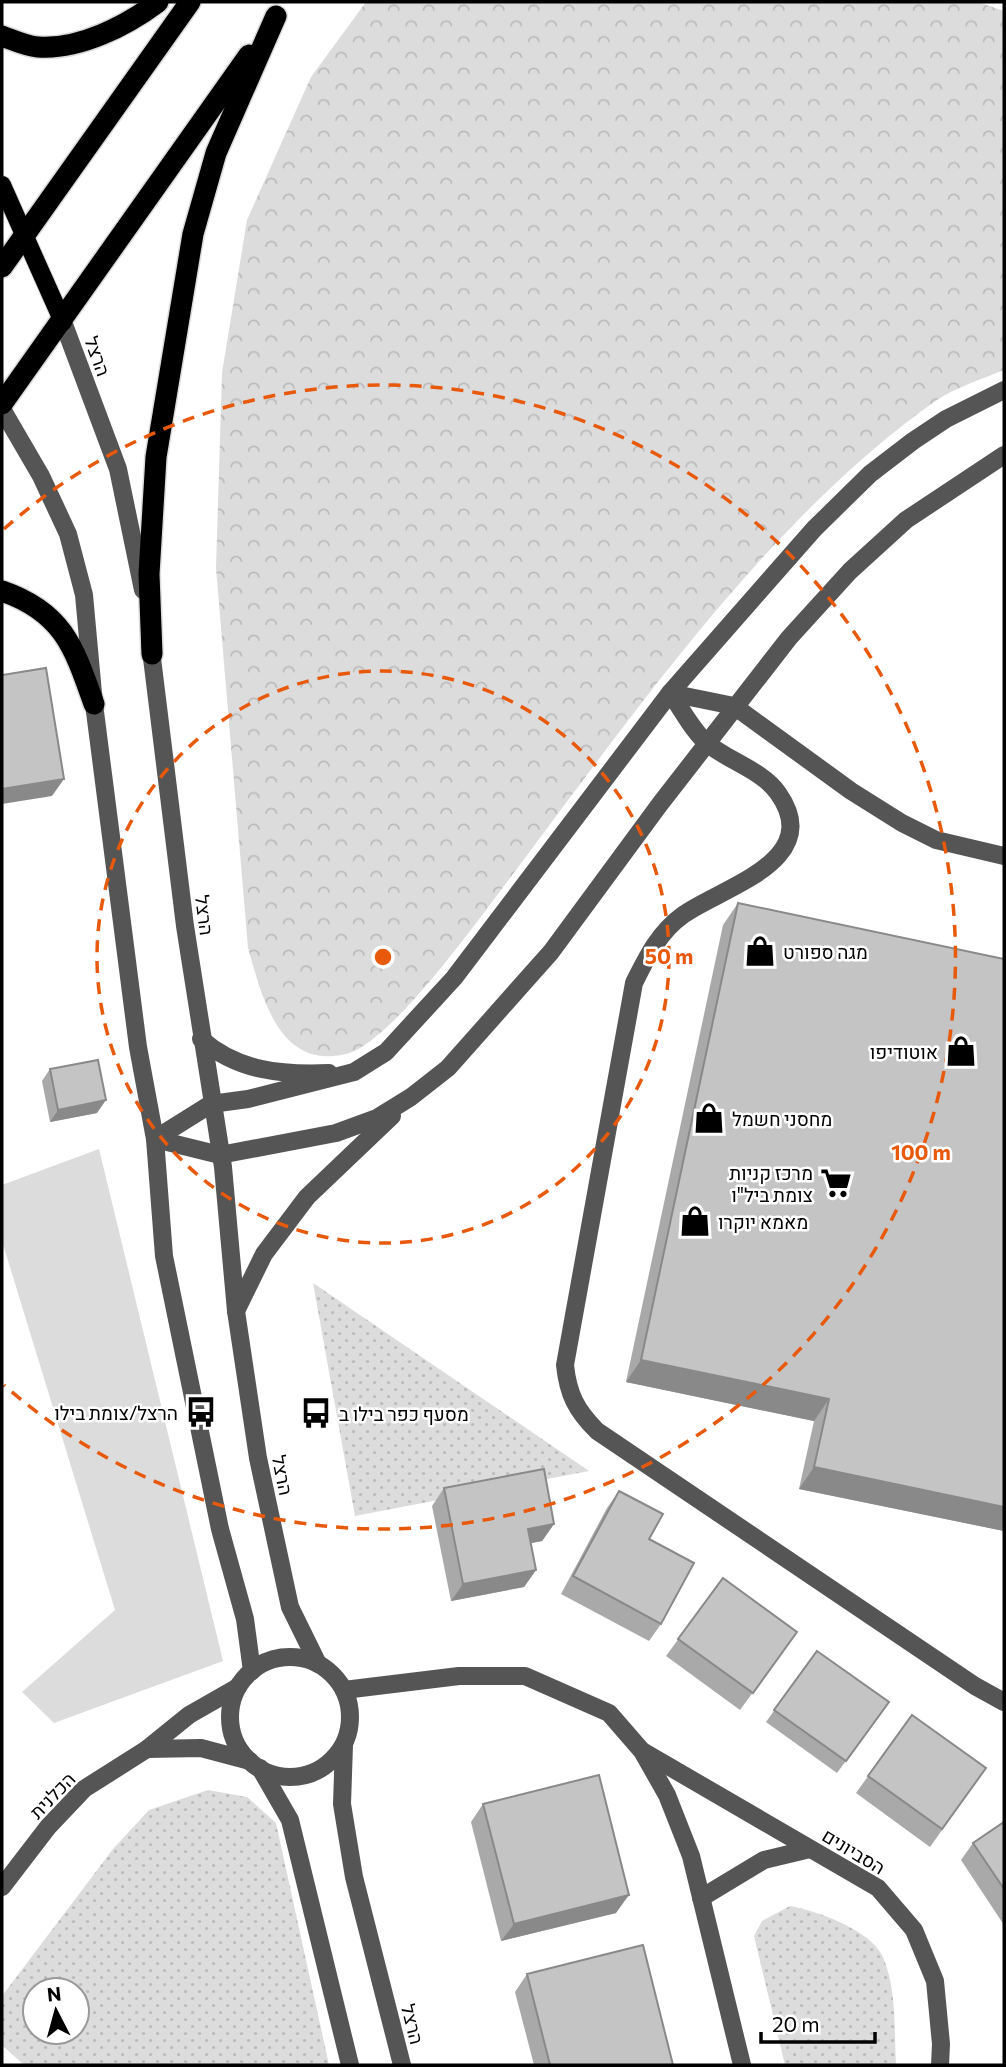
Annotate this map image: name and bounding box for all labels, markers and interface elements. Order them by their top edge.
street label: הרצל [80,333,116,379]
street label: הרצל [191,893,219,937]
shop icon: מגה ספורט [743,934,777,968]
place label: מגה ספורט [783,940,868,963]
text: 50 m [645,943,693,968]
centre of rings [371,945,395,969]
shop icon: אוטודיפו [944,1034,978,1068]
place label: אוטודיפו [870,1040,938,1063]
shop icon: מחסני חשמל [692,1101,726,1135]
place label: מחסני חשמל [732,1107,832,1130]
text: 100 m [891,1139,951,1164]
place label: מרכז קניות צומת ביל"ו [729,1161,813,1206]
supermarket icon: מרכז קניות צומת ביל"ו [819,1166,853,1200]
shop icon: מאמא יוקרו [678,1204,712,1238]
place label: מאמא יוקרו [718,1210,808,1233]
bus stop icon: הרצל/צומת בילו [184,1395,218,1429]
bus stop icon: מסעף כפר בילו ב [299,1396,333,1430]
place label: הרצל/צומת בילו [54,1401,178,1424]
place label: מסעף כפר בילו ב [339,1402,469,1425]
street label: הרצל [268,1453,298,1497]
street label: הכלנית [24,1767,80,1823]
street label: הסביונים [818,1823,890,1879]
north arrow [21,1976,91,2046]
text: N [46,1981,62,2006]
scale bar [761,2000,875,2044]
street label: הרצל [397,2002,429,2046]
text: 20 m [772,2011,820,2036]

